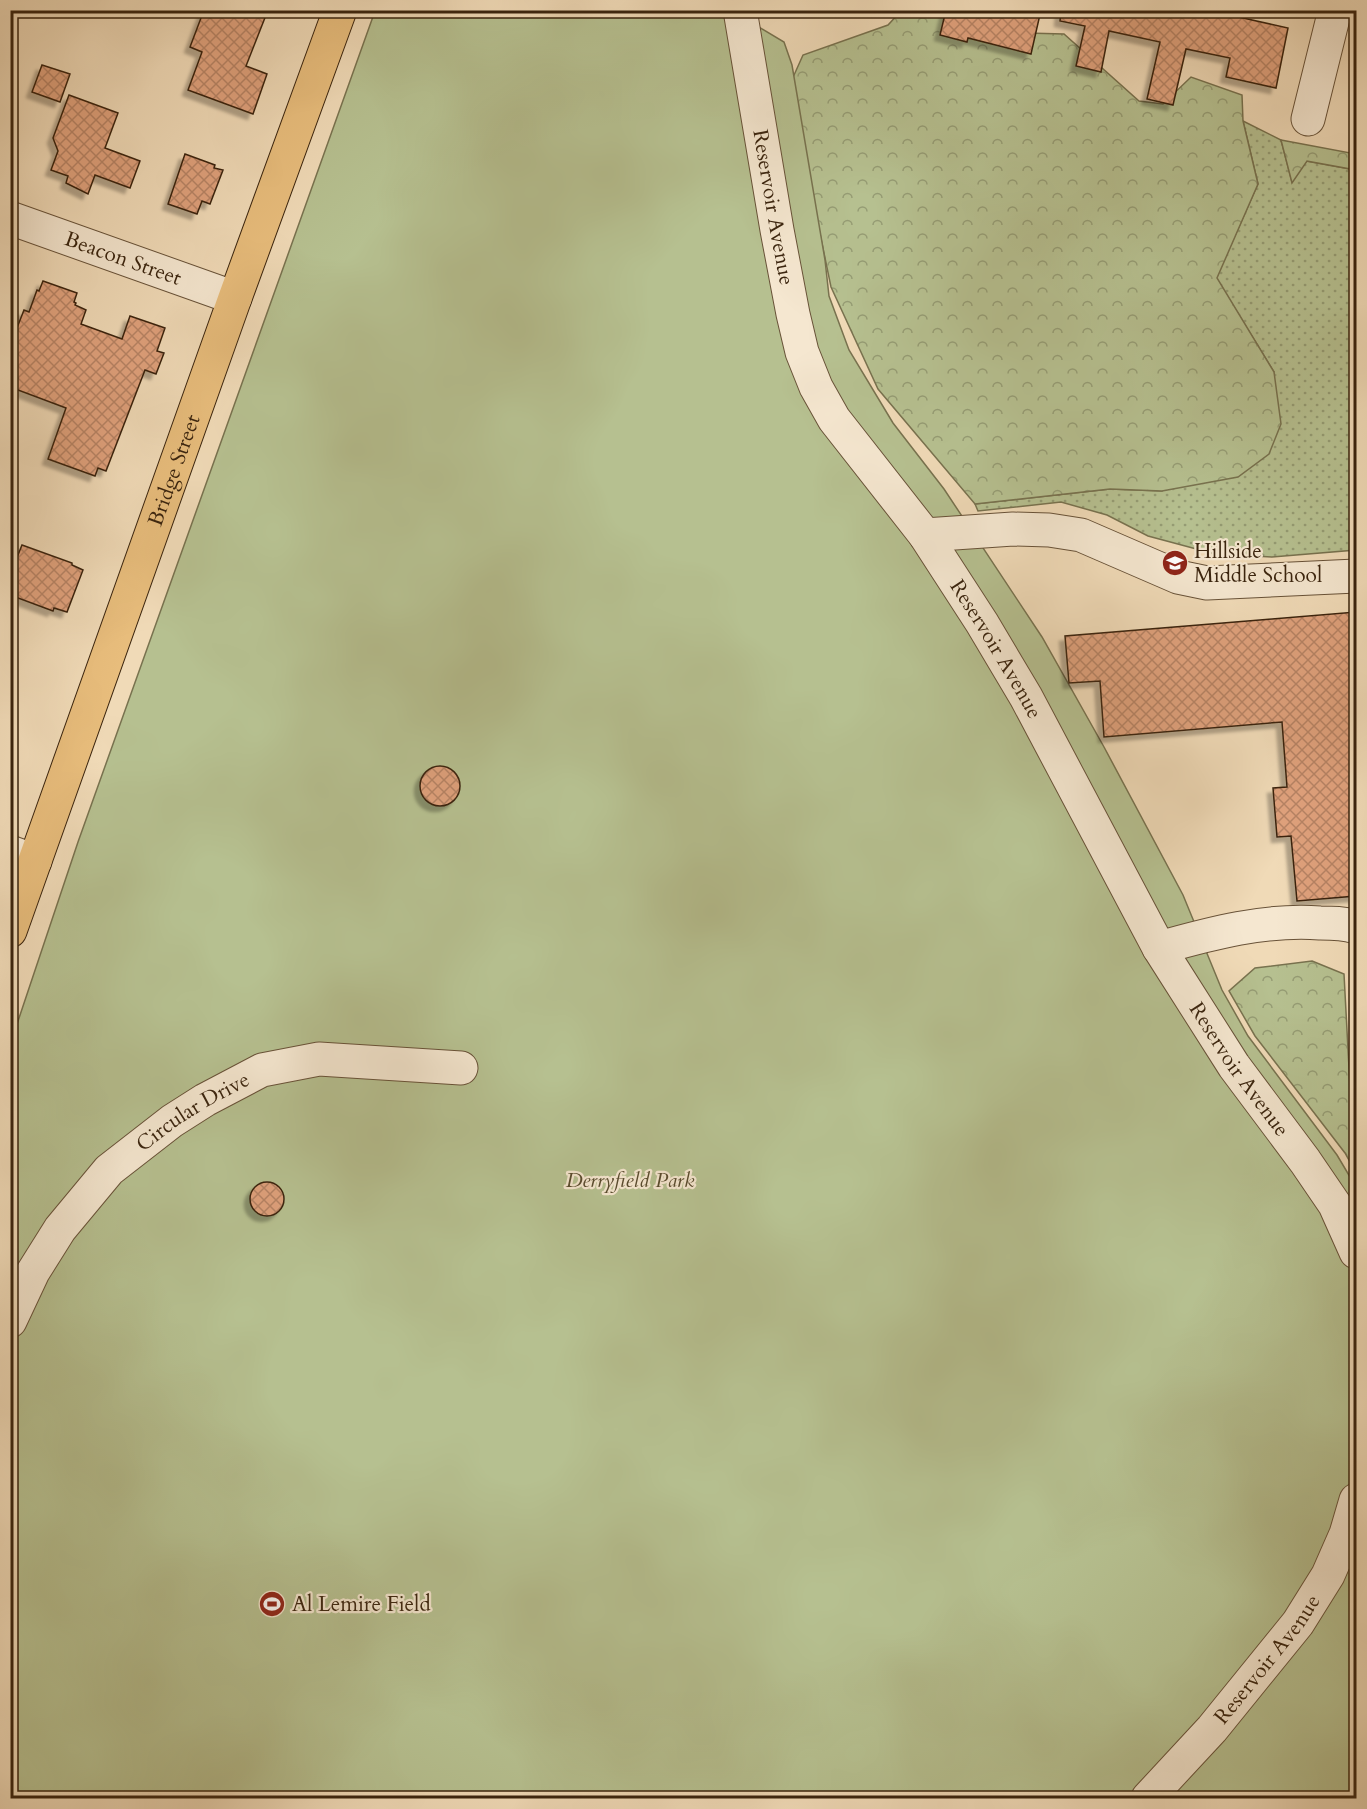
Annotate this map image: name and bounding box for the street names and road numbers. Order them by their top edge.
street label: Reservoir Avenue [745,127,801,288]
street label: Beacon Street [61,225,186,293]
street label: Bridge Street [141,410,208,530]
street label: Reservoir Avenue [943,574,1049,724]
street label: Reservoir Avenue [1182,997,1296,1143]
street label: Circular Drive [130,1065,255,1159]
street label: Reservoir Avenue [1207,1589,1327,1731]

